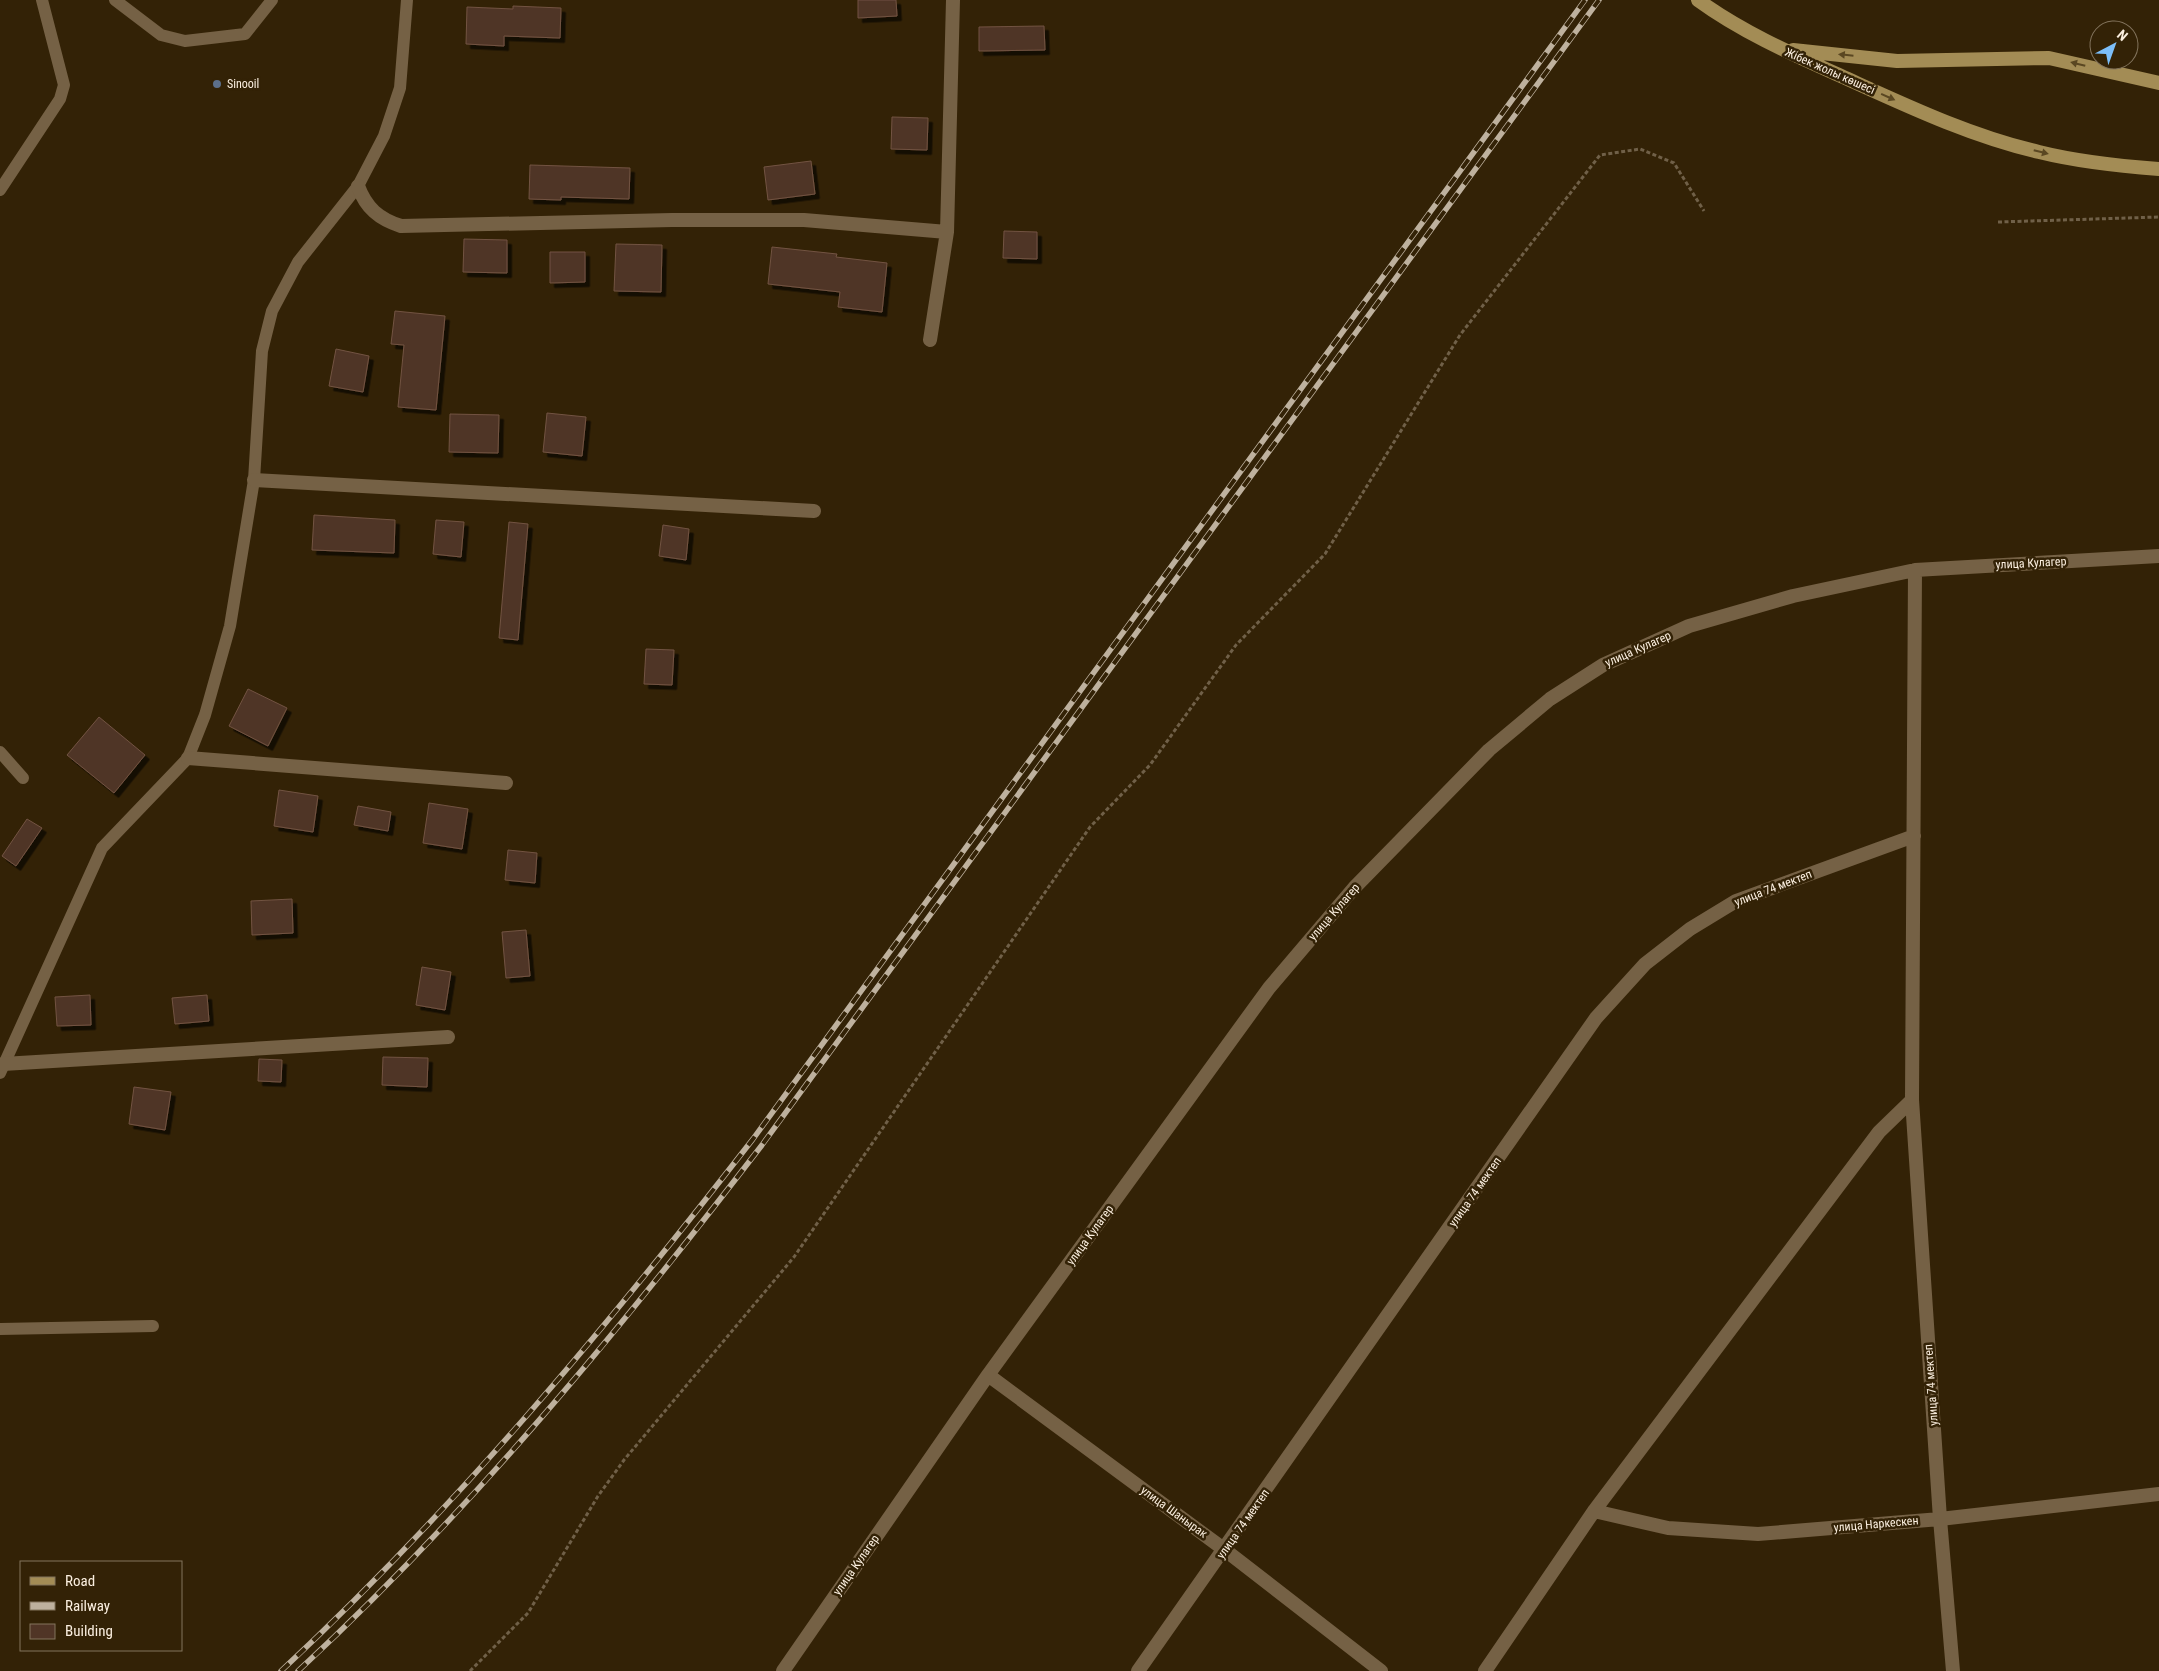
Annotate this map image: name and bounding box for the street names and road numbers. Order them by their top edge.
street label: Жібек жолы көшесі [1783,45,1877,97]
street label: улица Кулагер [1995,554,2067,572]
street label: улица Кулагер [1603,628,1673,670]
street label: улица 74 мектеп [1732,867,1814,909]
street label: улица Кулагер [1305,881,1363,943]
street label: улица 74 мектеп [1446,1154,1504,1230]
street label: улица Кулагер [1064,1202,1117,1268]
street label: улица 74 мектеп [1921,1344,1941,1426]
street label: улица Шанырак [1138,1483,1210,1541]
street label: улица 74 мектеп [1214,1486,1272,1562]
street label: улица Наркескен [1833,1513,1919,1535]
street label: улица Кулагер [830,1532,882,1598]

